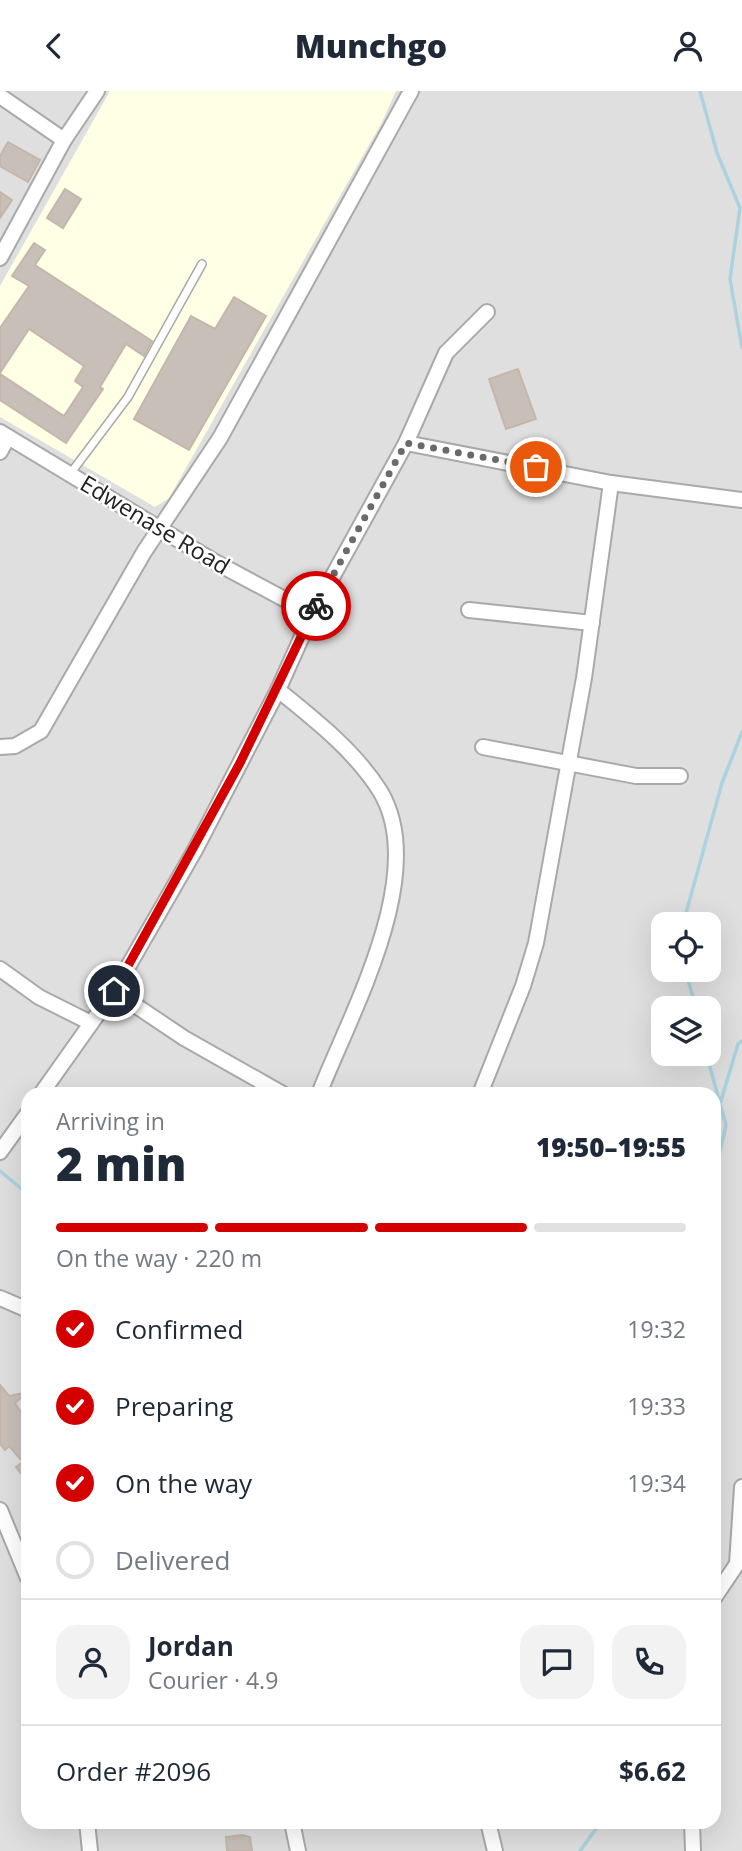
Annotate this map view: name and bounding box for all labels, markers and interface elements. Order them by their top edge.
text: Munchgo [295,24,447,67]
icon: back [35,27,73,65]
icon: person [669,27,707,65]
pin [506,437,566,497]
icon: bag [517,448,555,486]
street label: Edwenase Road [75,467,236,581]
courier [281,571,351,641]
icon: bike [297,587,335,625]
map controls [651,912,721,1066]
button: locate [651,912,721,982]
pin [84,961,144,1021]
icon: home [95,972,133,1010]
button: layers [651,996,721,1066]
text: Arriving in [56,1105,165,1137]
text: 19:50–19:55 [536,1129,686,1165]
text: 2 min [56,1132,187,1194]
text: On the way · 220 m [56,1242,262,1274]
icon: check [56,1310,94,1348]
text: Confirmed [115,1311,243,1347]
text: 19:32 [627,1313,686,1345]
icon: check [56,1387,94,1425]
text: Preparing [115,1388,233,1424]
text: 19:33 [627,1390,686,1422]
icon: check [56,1464,94,1502]
text: On the way [115,1465,252,1501]
text: 19:34 [627,1467,686,1499]
text: Delivered [115,1542,230,1578]
button: person [56,1625,130,1699]
button: chat [520,1625,594,1699]
button: phone [612,1625,686,1699]
text: Jordan [148,1628,234,1664]
text: Courier · 4.9 [148,1664,278,1696]
text: Order #2096 [56,1753,211,1789]
text: $6.62 [619,1753,686,1789]

